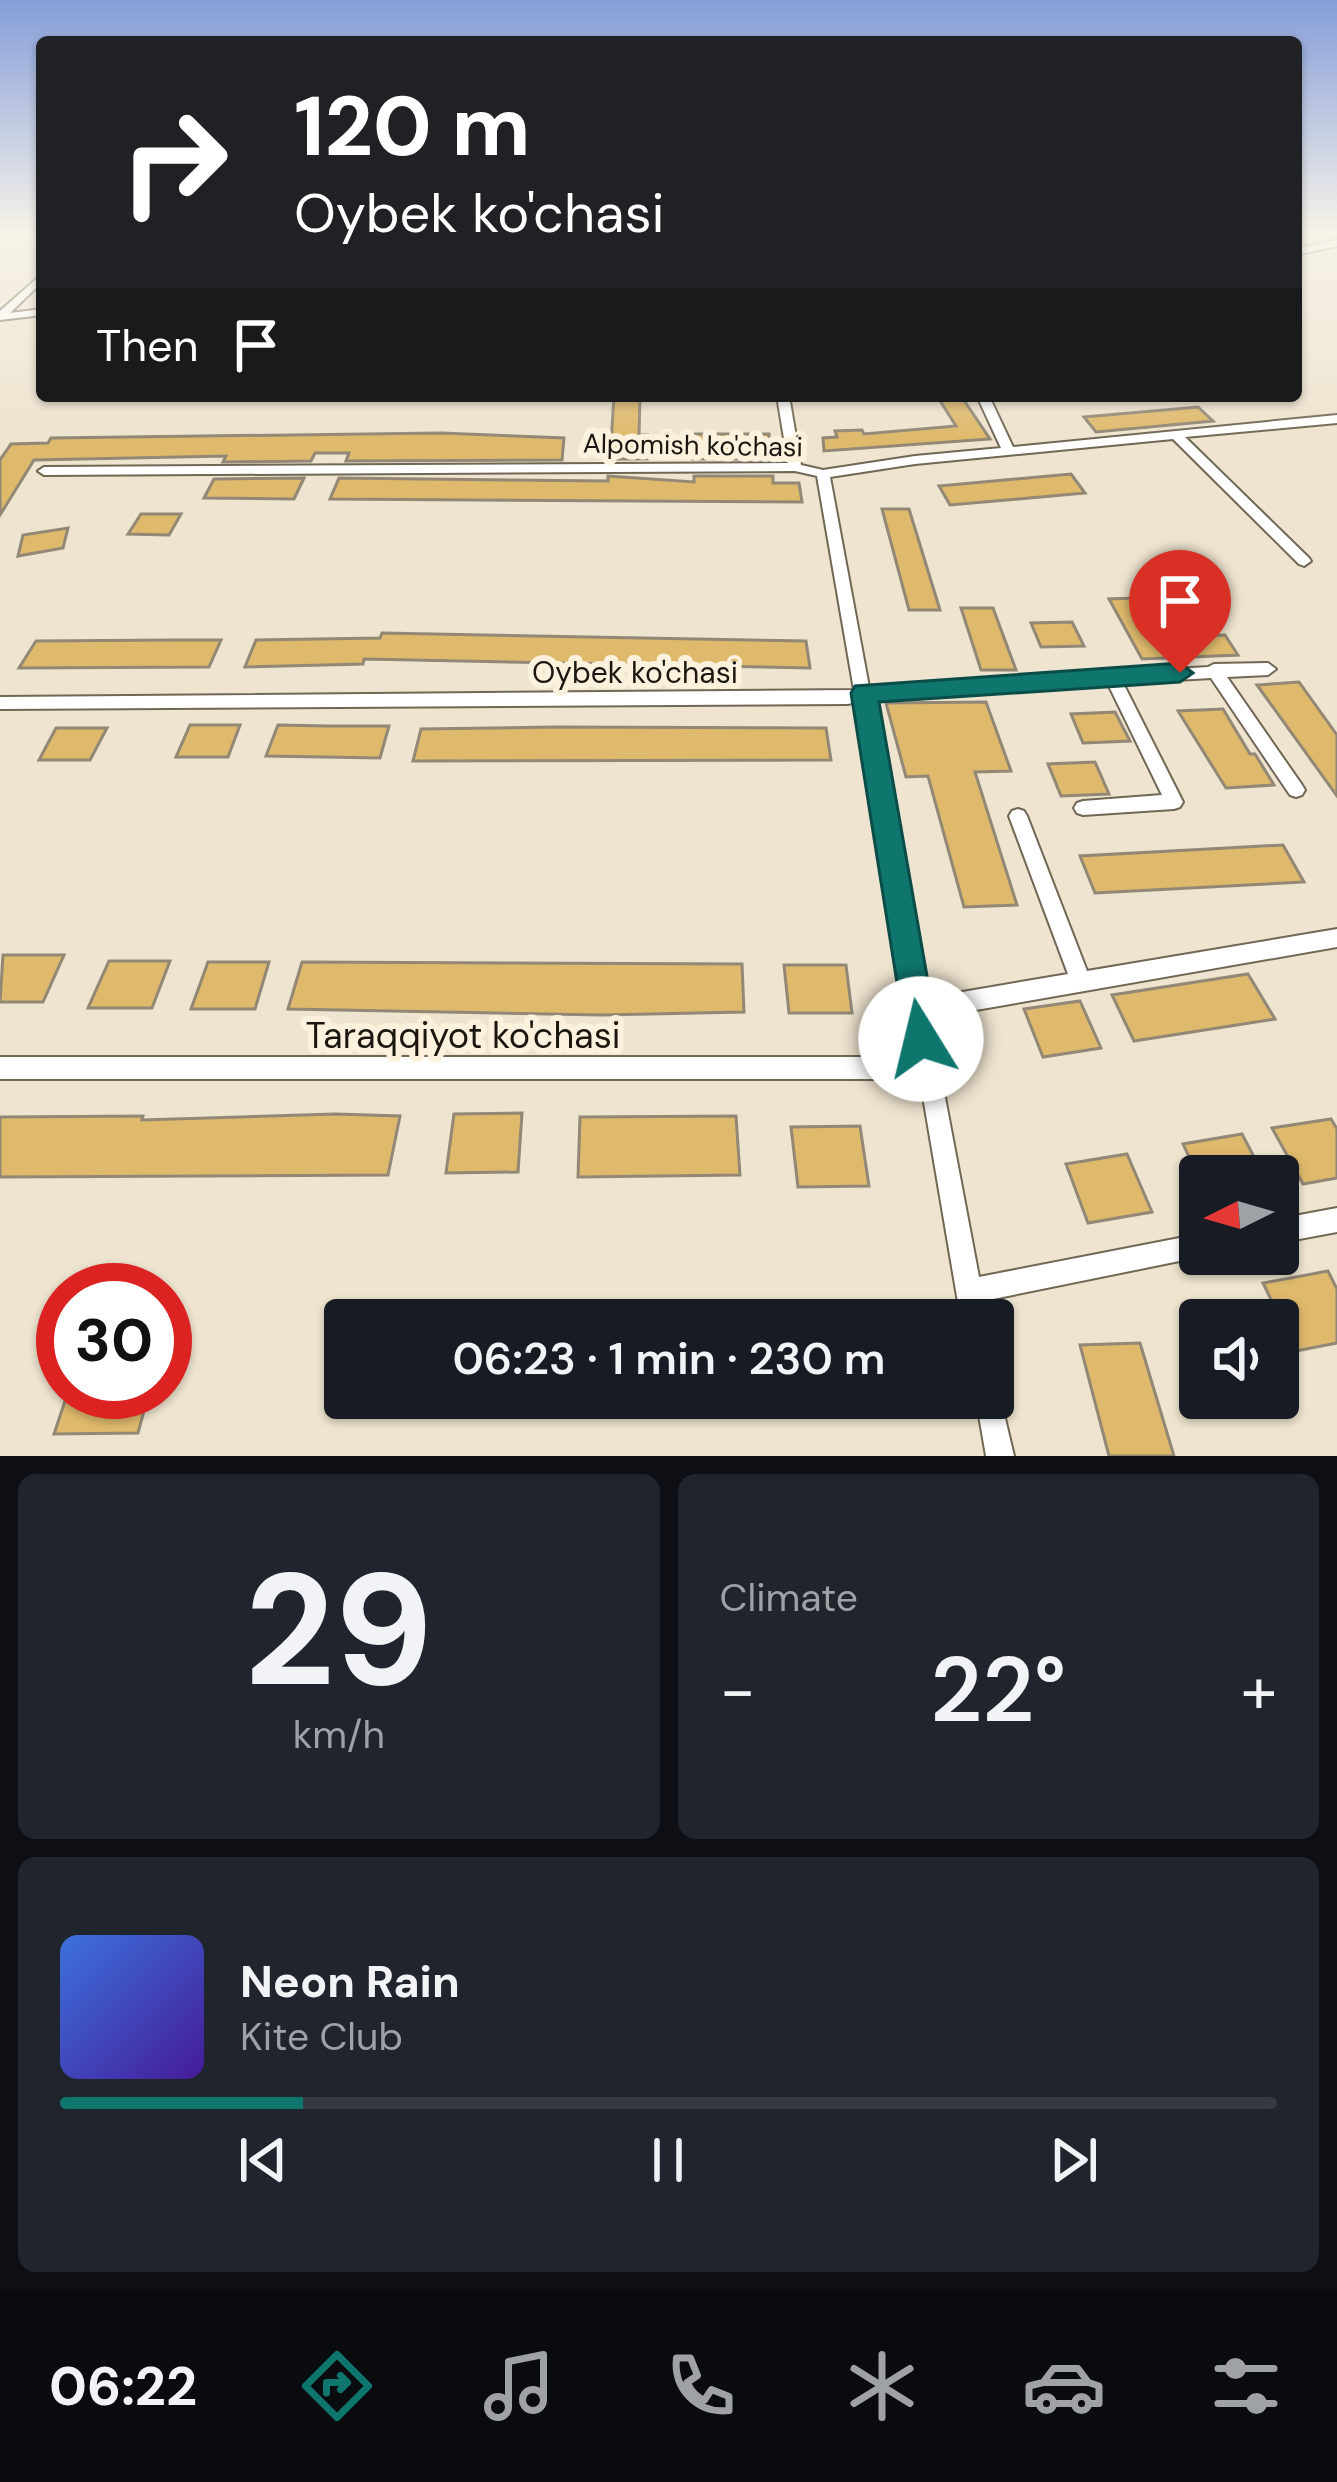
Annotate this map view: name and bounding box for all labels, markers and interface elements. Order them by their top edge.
text: 120 m [294,72,531,181]
icon: right [96,84,252,240]
text: Oybek ko'chasi [294,178,665,249]
icon: arrive [223,312,289,378]
text: Then [96,316,199,375]
street label: Alpomish ko'chasi [583,426,803,464]
pin [1129,550,1231,673]
icon: arrive [1147,568,1213,634]
street label: Oybek ko'chasi [532,653,738,692]
position arrow [858,976,984,1102]
street label: Taraqqiyot ko'chasi [306,1012,620,1059]
north arrow [1179,1155,1299,1275]
map controls [1179,1155,1299,1419]
speed limit sign: 30 [36,1263,192,1419]
button: sound [1179,1299,1299,1419]
text: 06:23 · 1 min · 230 m [452,1329,886,1388]
text: 29 [245,1529,433,1732]
text: Climate [720,1572,858,1623]
text: 22° [930,1632,1066,1749]
text: − [720,1648,756,1733]
text: + [1241,1648,1277,1733]
text: km/h [293,1709,385,1760]
text: Neon Rain [240,1952,460,2011]
text: Kite Club [240,2011,403,2062]
icon: previous [230,2127,296,2193]
icon: pause [635,2127,701,2193]
icon: next [1041,2127,1107,2193]
icon: directions [295,2344,379,2428]
icon: music [477,2344,561,2428]
icon: phone [659,2344,743,2428]
icon: climate [840,2344,924,2428]
icon: car [1022,2344,1106,2428]
icon: filters [1204,2344,1288,2428]
text: 06:22 [49,2351,197,2422]

